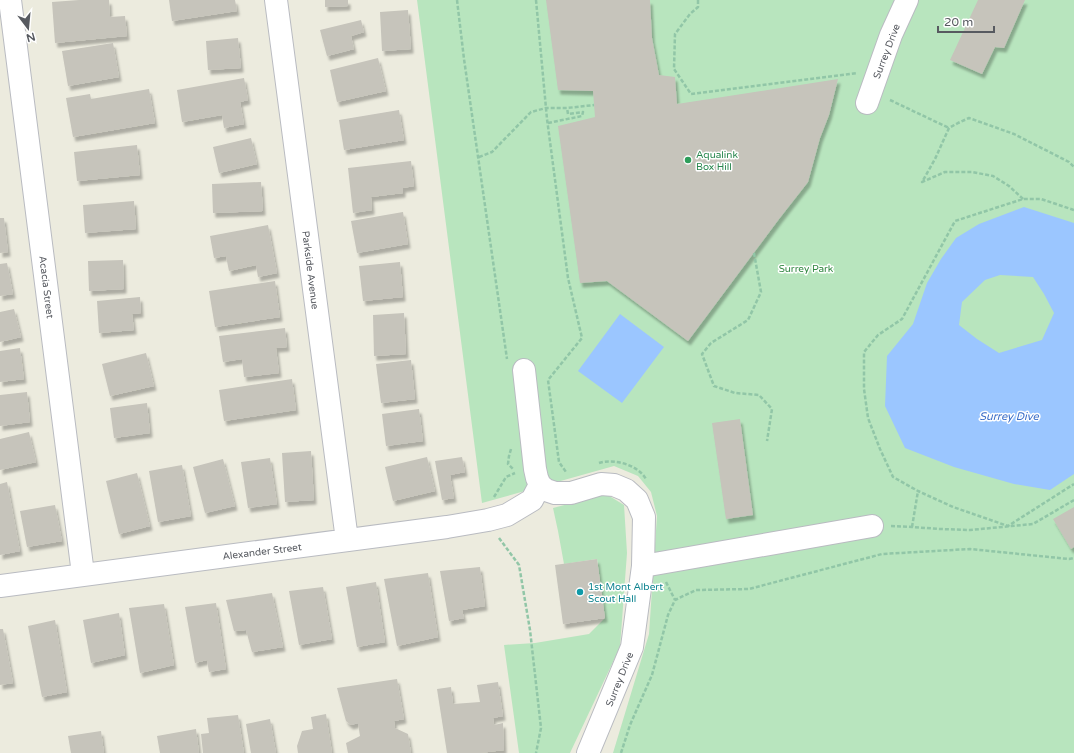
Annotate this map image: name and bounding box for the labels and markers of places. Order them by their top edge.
place label: Aqualink Box Hill [696,149,738,173]
marker: Aqualink Box Hill [683,155,693,165]
place label: 1st Mont Albert Scout Hall [588,581,663,605]
marker: 1st Mont Albert Scout Hall [575,587,585,597]

